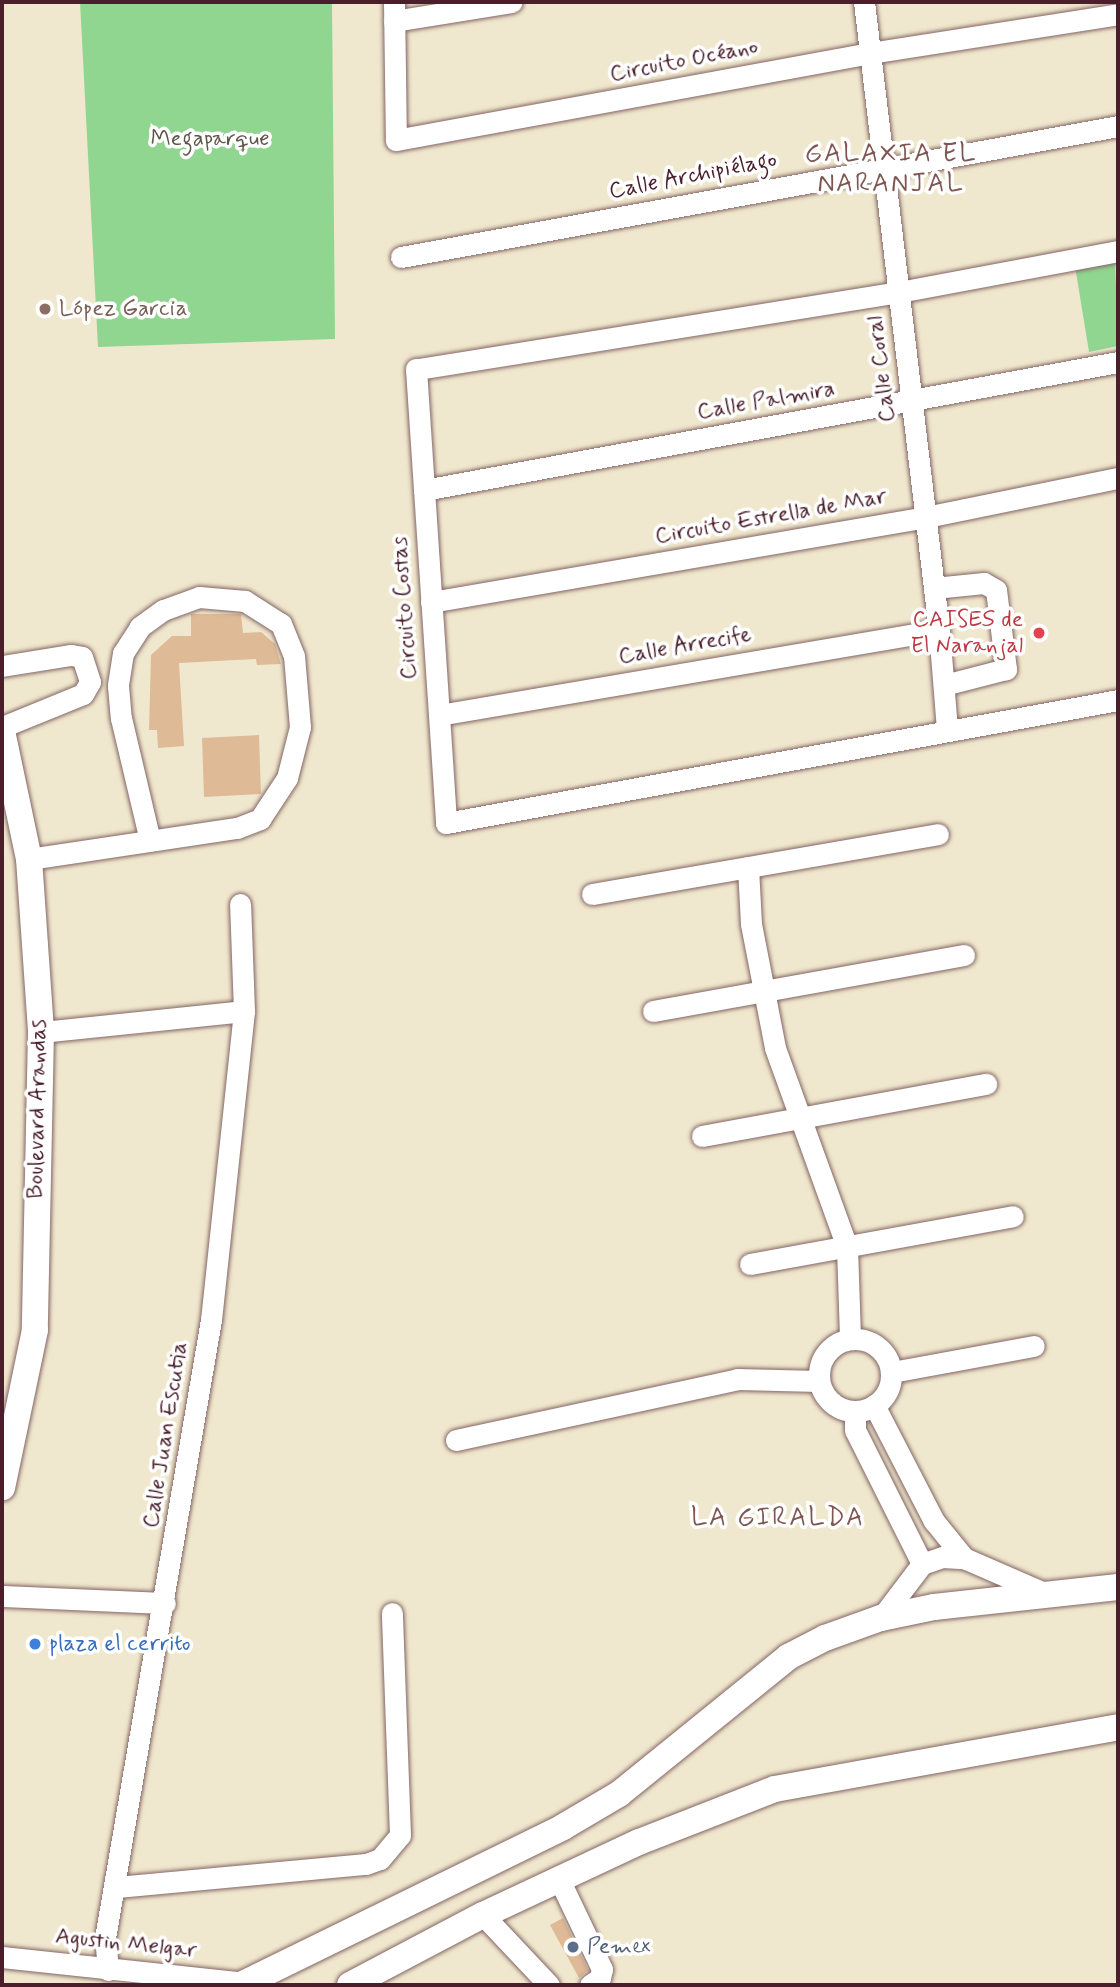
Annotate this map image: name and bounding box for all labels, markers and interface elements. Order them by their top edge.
street label: Circuito Océano [607,33,761,89]
park label: Megaparque [150,125,270,153]
district label: GALAXIA EL NARANJAL [811,139,971,200]
street label: Calle Archipiélago [607,146,779,206]
place label: López Garcia [59,295,186,323]
marker: López Garcia [37,301,53,317]
street label: Calle Coral [862,314,902,424]
street label: Calle Palmira [695,375,837,427]
street label: Circuito Estrella de Mar [655,483,887,551]
street label: Circuito Costas [386,534,424,682]
place label: CAISES de El Naranjal [905,606,1023,660]
street label: Calle Arrecife [616,621,754,671]
marker: CAISES de El Naranjal [1029,623,1049,643]
street label: Boulevard Arandas [23,1018,53,1200]
street label: Calle Juan Escutia [138,1344,194,1526]
district label: LA GIRALDA [693,1503,863,1535]
place label: plaza el cerrito [49,1630,195,1658]
marker: plaza el cerrito [27,1636,43,1652]
street label: Agustin Melgar [54,1923,198,1965]
place label: Pemex [587,1933,651,1961]
marker: Pemex [565,1939,581,1955]

